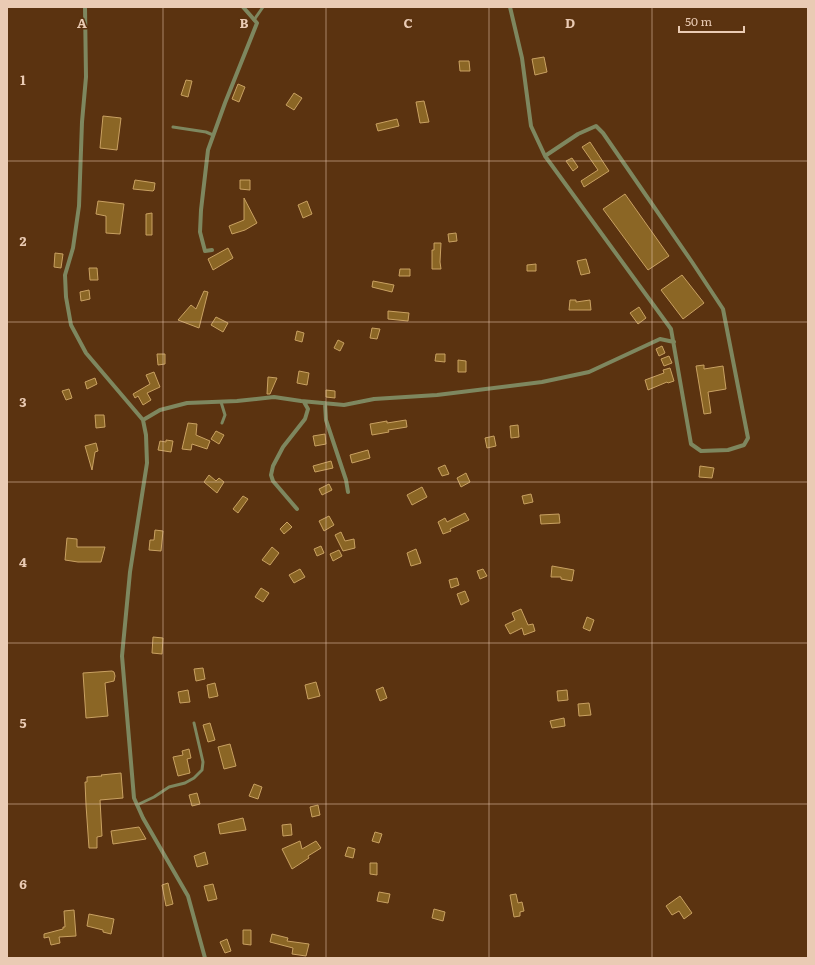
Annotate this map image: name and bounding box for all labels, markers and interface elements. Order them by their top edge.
scale bar [679,8,744,34]
text: 50 m [685,12,712,30]
text: A [77,13,87,32]
text: B [240,13,249,32]
text: C [403,13,413,32]
text: D [565,13,575,32]
text: 1 [20,70,26,89]
text: 2 [20,231,27,250]
text: 3 [19,392,27,411]
text: 4 [19,552,27,571]
text: 5 [19,713,27,732]
text: 6 [19,874,27,893]

